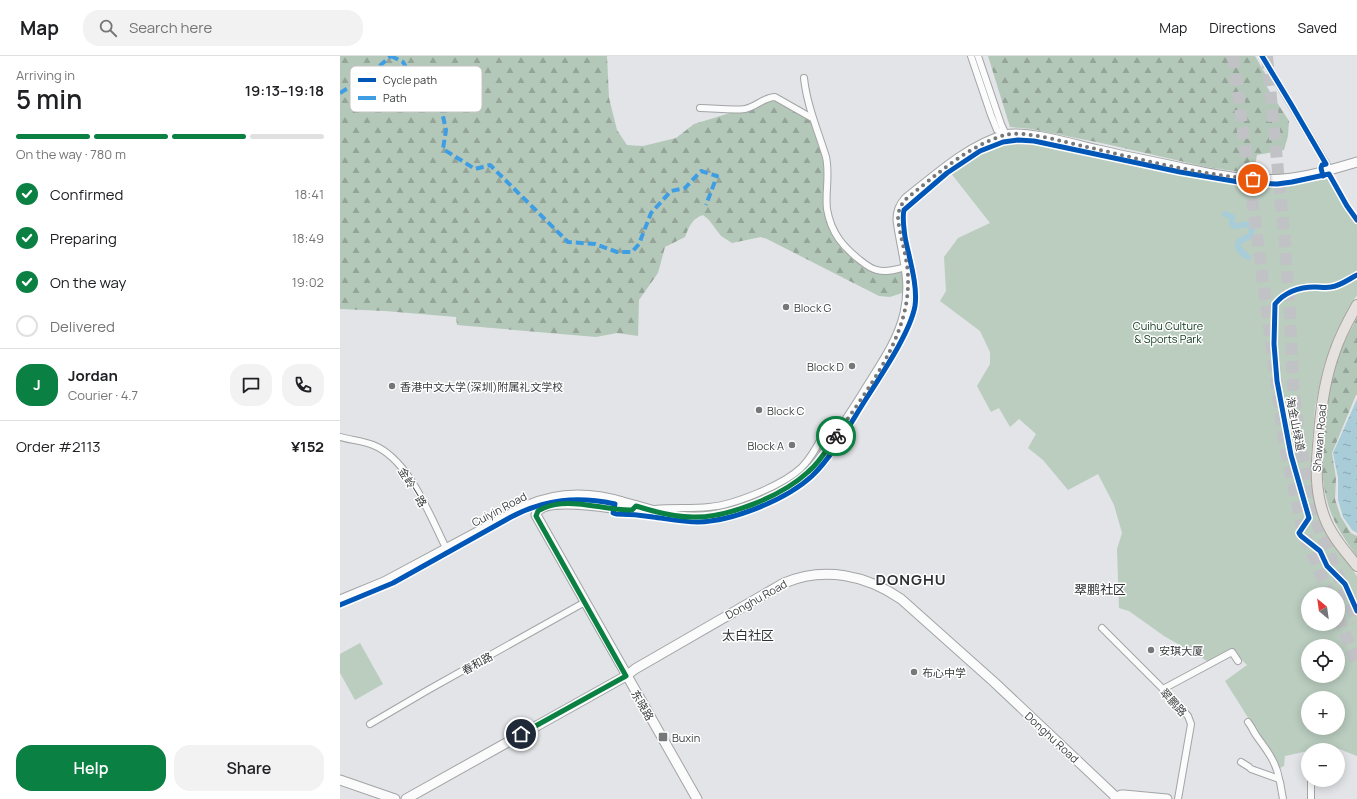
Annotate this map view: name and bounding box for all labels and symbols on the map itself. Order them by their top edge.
legend [350,66,482,112]
text: Cycle path [383,72,437,87]
text: Path [383,90,406,105]
pin [1236,162,1270,196]
place label: Block G [794,300,832,315]
marker: Block G [781,302,791,312]
park label: Cuihu Culture & Sports Park [1133,318,1204,346]
place label: Block D [807,359,844,374]
marker: Block D [847,361,857,371]
place label: 香港中文大学(深圳)附属礼文学校 [400,379,563,394]
marker: 香港中文大学(深圳)附属礼文学校 [387,381,397,391]
street label: 淘金山绿道 [1283,396,1309,452]
place label: Block C [767,403,805,418]
street label: Shawan Road [1309,403,1329,473]
marker: Block C [754,405,764,415]
courier [816,416,856,456]
place label: Block A [747,438,784,453]
marker: Block A [787,440,797,450]
street label: 金岭一路 [395,464,431,510]
street label: Cuiyin Road [469,488,529,530]
district label: DONGHU [875,569,947,590]
street label: Donghu Road [723,576,789,622]
district label: 翠鹏社区 [1074,580,1126,598]
north arrow [1301,587,1345,631]
district label: 太白社区 [722,626,774,644]
place label: 安琪大厦 [1159,643,1203,658]
marker: 安琪大厦 [1146,645,1156,655]
street label: 春和路 [459,648,495,678]
place label: 布心中学 [922,665,966,680]
marker: 布心中学 [909,667,919,677]
street label: 翠鹏路 [1157,685,1191,719]
street label: 东晓路 [628,687,658,723]
street label: Donghu Road [1022,708,1082,766]
pin [504,717,538,751]
place label: Buxin [672,730,700,745]
marker: Buxin [657,731,669,743]

